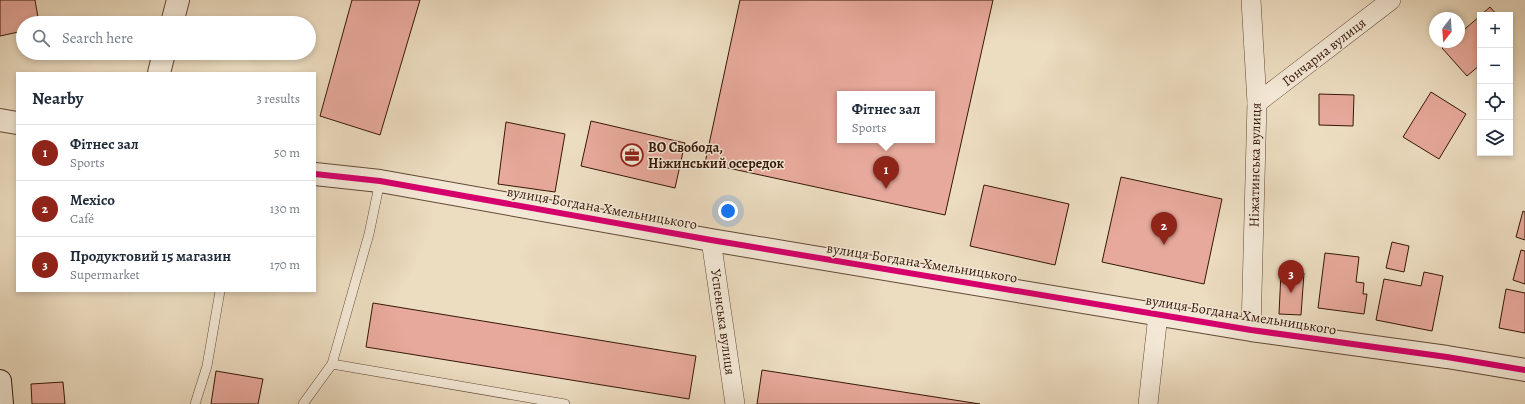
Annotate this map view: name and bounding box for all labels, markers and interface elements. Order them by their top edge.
north arrow [1429,12,1465,48]
map controls [1477,12,1513,156]
button: + [1477,12,1513,48]
street label: Гончарна вулиця [1278,13,1370,91]
search box [16,16,316,60]
icon: search [30,27,52,49]
text: Search here [62,28,133,48]
button: − [1477,48,1513,84]
button: locate [1477,84,1513,120]
text: Nearby [32,87,83,110]
text: 3 results [256,90,300,107]
popup [837,91,935,143]
text: Фітнес зал [852,99,920,119]
street label: Ніжатинська вулиця [1244,102,1266,228]
text: Sports [852,119,886,136]
button: layers [1477,120,1513,156]
text: Фітнес зал [70,134,139,154]
place label: ВО Свобода, Ніжинський осередок [648,138,785,173]
office icon: ВО Свобода, Ніжинський осередок [619,142,645,168]
text: 1 [43,144,47,161]
text: 50 m [274,144,300,161]
text: Sports [70,154,105,171]
pin: 1 [873,156,899,189]
street label: вулиця Богдана Хмельницького [505,182,699,234]
text: Mexico [70,190,115,210]
text: 2 [42,200,48,217]
text: 130 m [270,200,300,217]
your location [718,201,738,221]
text: Café [70,210,94,227]
pin: 2 [1151,212,1177,245]
street label: вулиця Богдана Хмельницького [825,239,1019,287]
text: Продуктовий 15 магазин [70,246,231,266]
text: 3 [42,256,48,273]
text: 170 m [270,256,300,273]
pin: 3 [1278,260,1304,293]
text: Supermarket [70,266,140,283]
street label: Успенська вулиця [706,268,740,376]
street label: вулиця Богдана Хмельницького [1144,291,1338,339]

